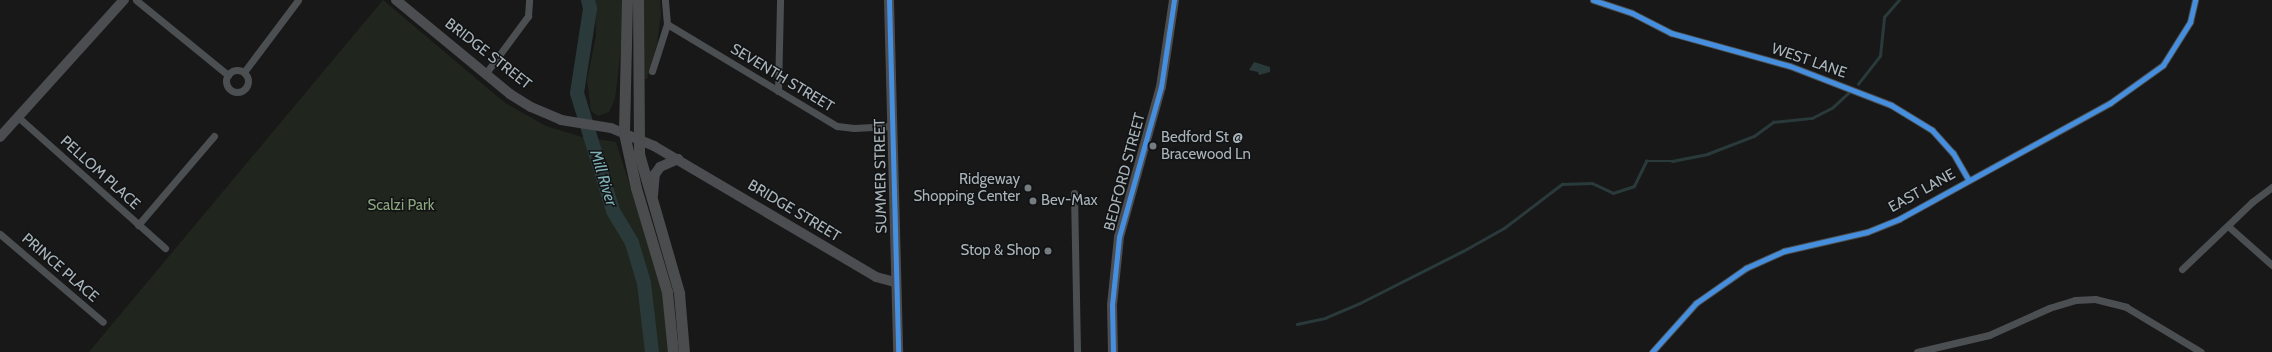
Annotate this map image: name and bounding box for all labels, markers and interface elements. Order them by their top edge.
street label: BRIDGE STREET [441,15,535,93]
street label: SEVENTH STREET [727,40,837,116]
street label: WEST LANE [1769,40,1849,82]
street label: BEDFORD STREET [1101,111,1149,233]
street label: SUMMER STREET [871,118,891,234]
place label: Bedford St @ Bracewood Ln [1161,128,1251,163]
street label: PELLOM PLACE [56,132,144,214]
marker: Bedford St @ Bracewood Ln [1148,141,1158,151]
water label: Mill River [585,148,621,208]
street label: EAST LANE [1886,165,1958,217]
place label: Ridgeway Shopping Center [913,170,1020,205]
street label: BRIDGE STREET [744,176,844,246]
marker: Ridgeway Shopping Center [1023,183,1033,193]
place label: Bev-Max [1041,192,1098,210]
marker: Bev-Max [1028,196,1038,206]
park label: Scalzi Park [368,197,434,215]
street label: PRINCE PLACE [18,230,102,306]
place label: Stop & Shop [961,242,1040,260]
marker: Stop & Shop [1043,246,1053,256]

